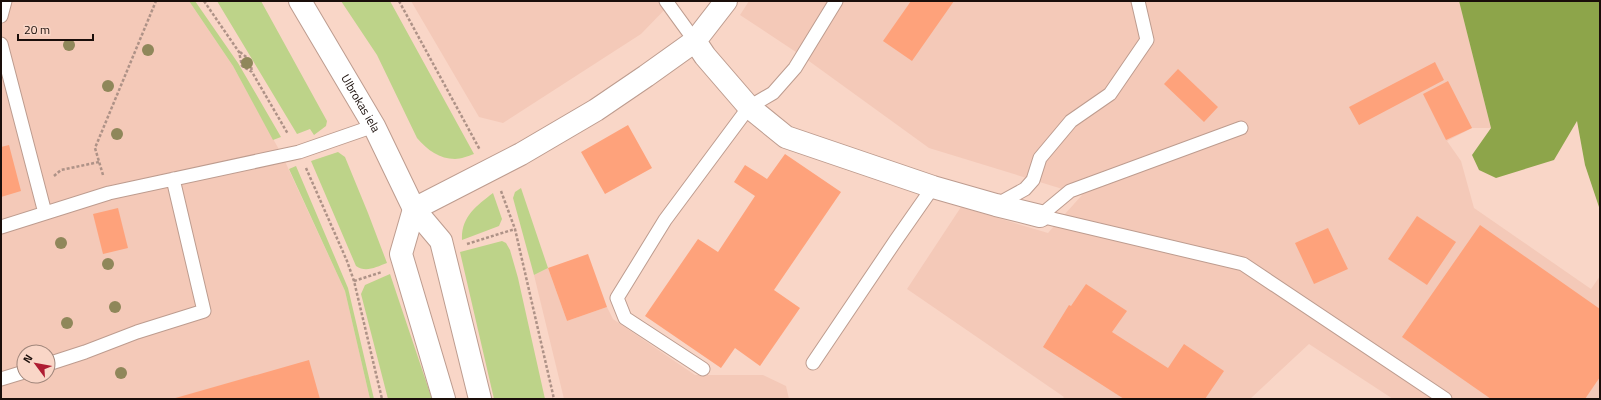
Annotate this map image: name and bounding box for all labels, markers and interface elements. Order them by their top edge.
scale bar [18,16,93,42]
text: 20 m [24,20,50,39]
street label: Ulbrokas iela [336,70,386,135]
north arrow [16,344,56,384]
text: N [19,351,36,366]

